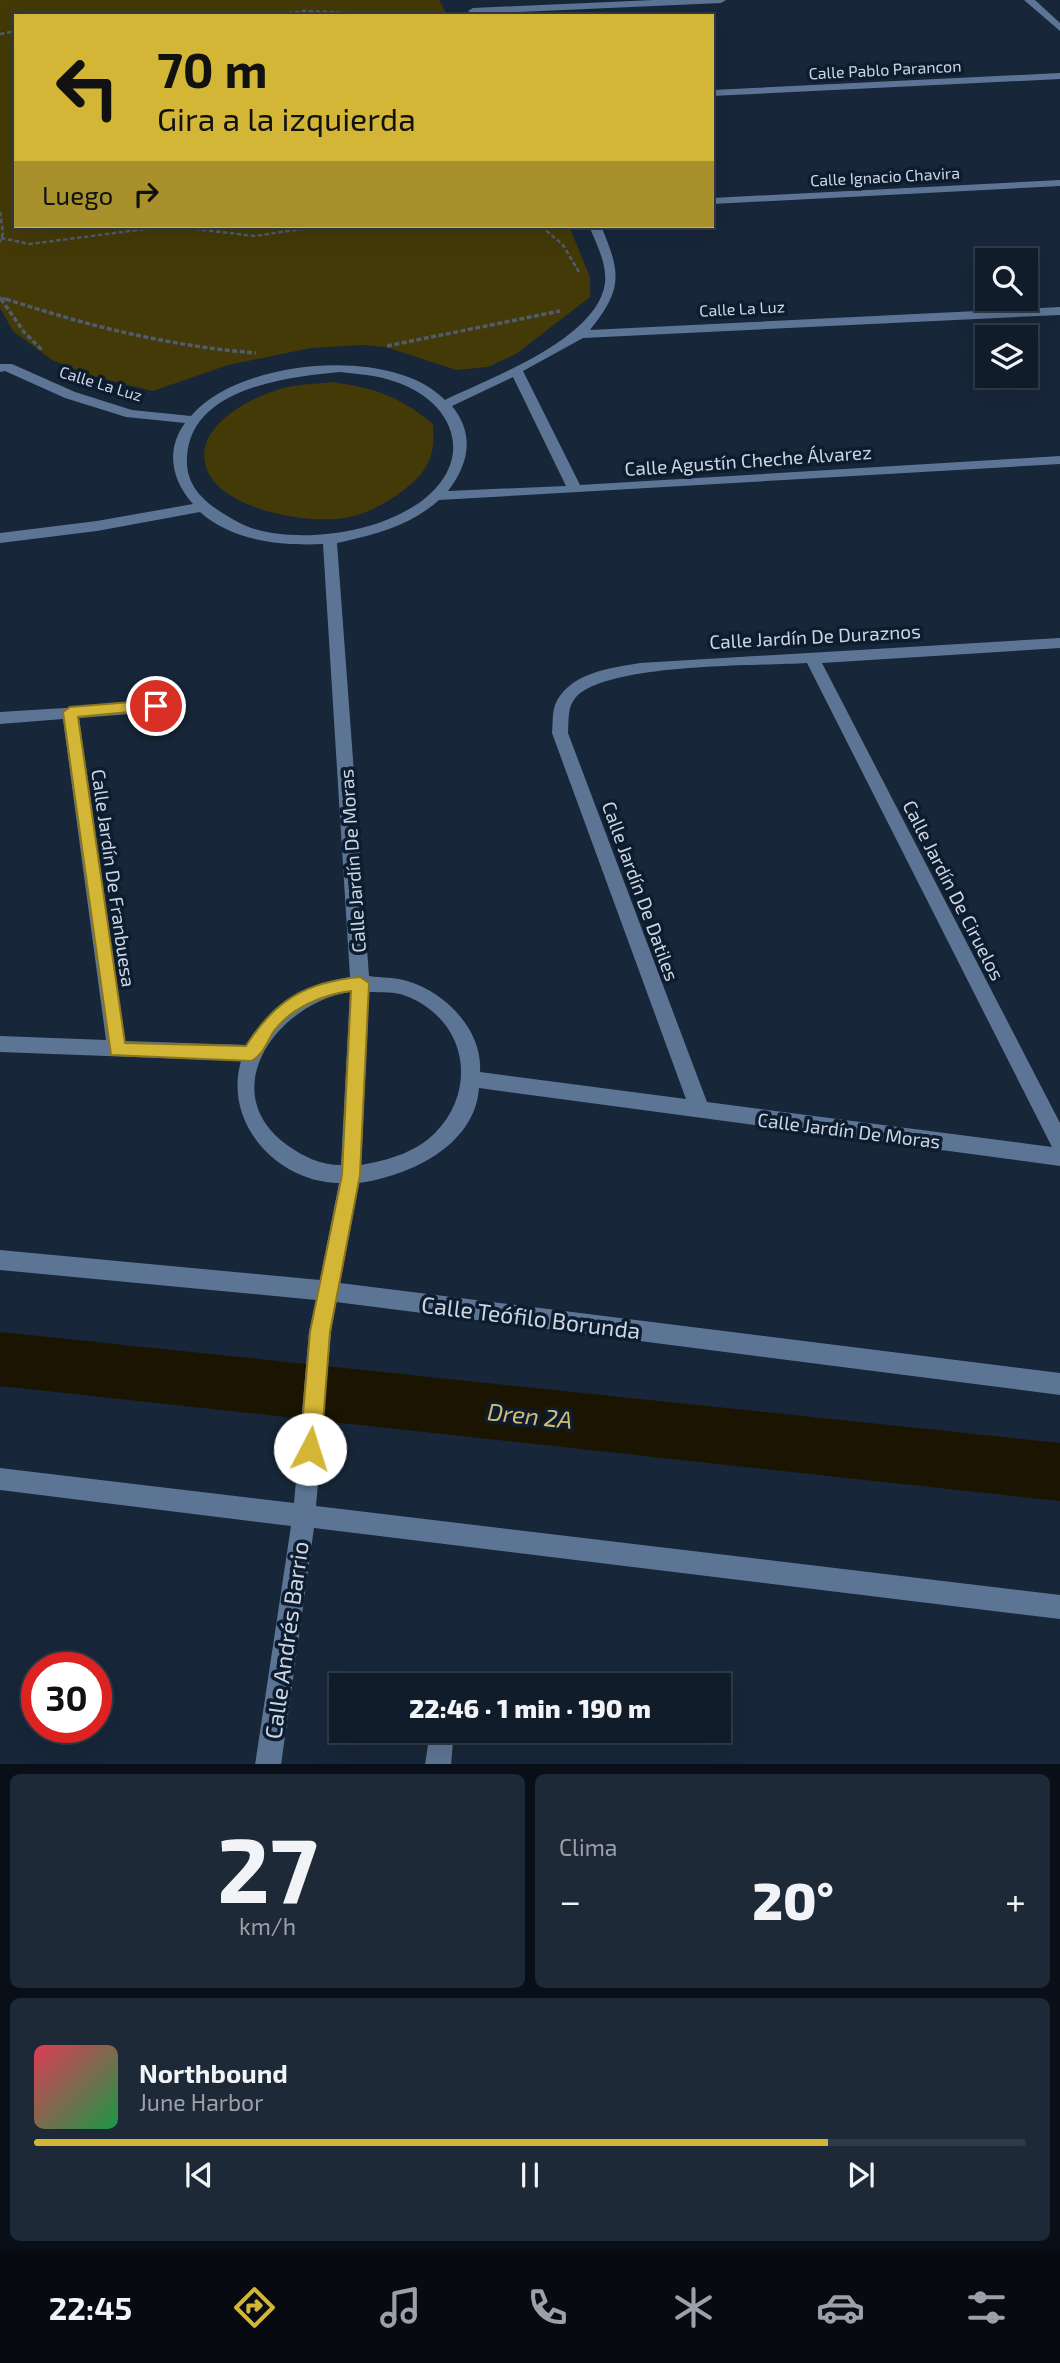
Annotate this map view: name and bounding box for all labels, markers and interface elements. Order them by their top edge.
text: 70 m [157,39,268,98]
icon: left [42,42,133,133]
street label: Calle Pablo Parancon [808,56,962,82]
text: Gira a la izquierda [157,99,416,137]
street label: Calle Ignacio Chavira [810,163,960,189]
icon: right [127,175,165,213]
text: Luego [42,179,113,210]
map controls [975,248,1038,388]
button: search [975,248,1038,311]
street label: Calle La Luz [699,296,785,320]
button: layers [975,325,1038,388]
street label: Calle La Luz [57,361,145,405]
street label: Calle Agustín Cheche Álvarez [624,440,872,480]
street label: Calle Jardín De Duraznos [709,619,921,653]
pin [126,676,186,736]
icon: arrive [137,687,175,725]
street label: Calle Jardín De Franbuesa [87,768,141,988]
street label: Calle Jardín De Moras [334,768,370,954]
street label: Calle Jardín De Ciruelos [899,796,1009,984]
street label: Calle Jardín De Datiles [598,798,684,984]
street label: Calle Jardín De Moras [756,1107,942,1153]
street label: Calle Teófilo Borunda [420,1290,642,1344]
water label: Dren 2A [486,1396,574,1434]
position arrow [273,1412,347,1486]
street label: Calle Andrés Barrio [258,1539,314,1741]
speed limit sign: 30 [21,1652,112,1743]
text: 22:46 · 1 min · 190 m [409,1692,651,1723]
text: 27 [217,1812,318,1921]
text: Clima [559,1833,617,1861]
text: 20° [752,1868,834,1930]
text: − [559,1877,581,1923]
text: + [1005,1877,1026,1923]
text: km/h [239,1912,296,1940]
text: Northbound [139,2057,288,2088]
text: June Harbor [139,2088,263,2116]
icon: previous [180,2156,218,2194]
icon: pause [511,2156,549,2194]
icon: next [842,2156,880,2194]
icon: directions [230,2283,279,2332]
icon: music [376,2283,425,2332]
icon: phone [523,2283,572,2332]
icon: climate [669,2283,718,2332]
icon: car [816,2283,865,2332]
icon: filters [962,2283,1011,2332]
text: 22:45 [49,2288,132,2326]

